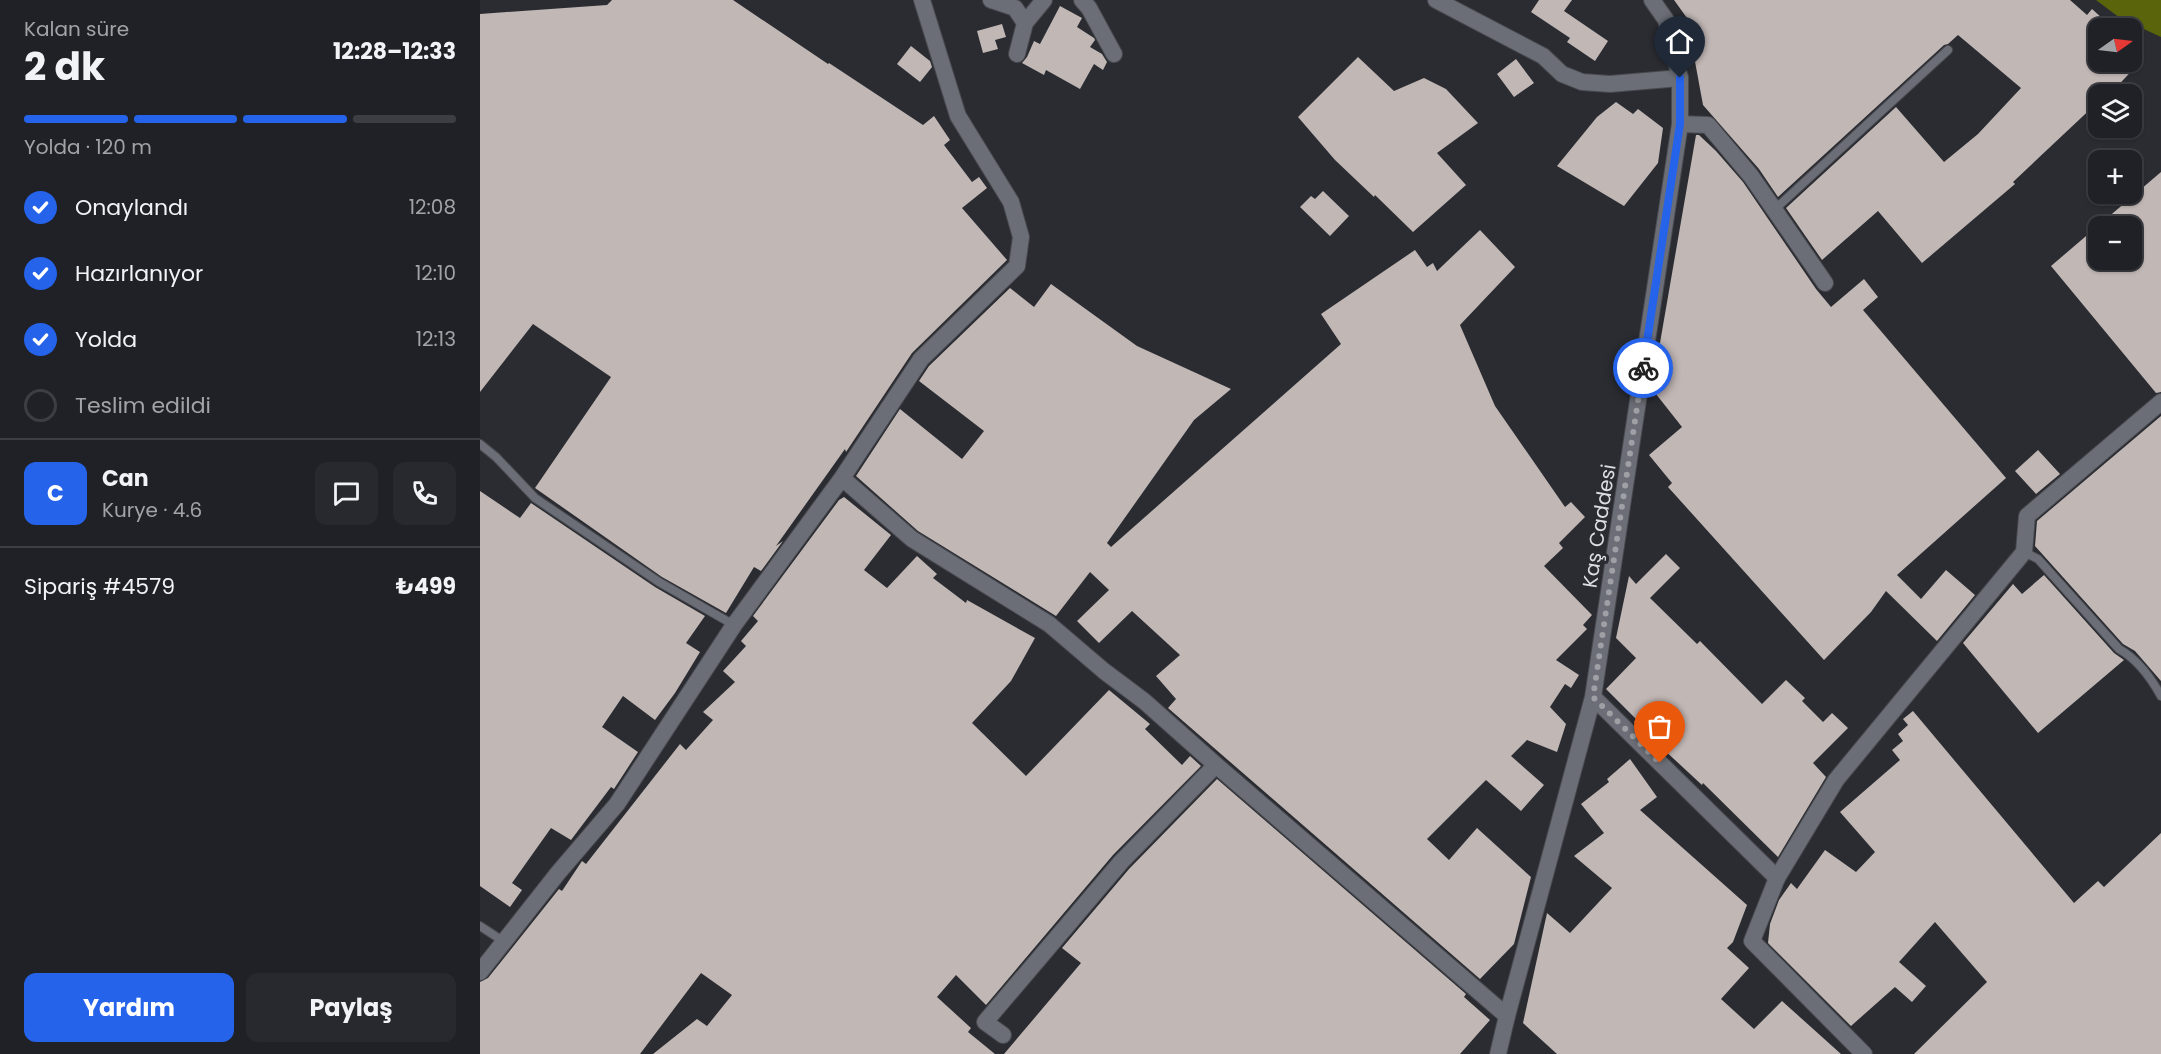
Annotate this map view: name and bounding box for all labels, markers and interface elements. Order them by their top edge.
text: Kalan süre [24,15,129,43]
pin [1654,16,1705,78]
north arrow [2088,18,2142,72]
map controls [2088,18,2142,270]
icon: home [1663,25,1696,58]
text: 12:28–12:33 [333,36,456,67]
text: 2 dk [24,39,105,94]
button: layers [2088,84,2142,138]
text: Yolda · 120 m [24,133,152,161]
button: + [2088,150,2142,204]
icon: check [24,191,57,224]
text: Onaylandı [75,192,188,223]
text: 12:08 [409,193,456,221]
button: − [2088,216,2142,270]
icon: check [24,257,57,290]
text: Hazırlanıyor [75,258,203,289]
text: 12:10 [415,259,456,287]
icon: check [24,323,57,356]
text: Yolda [75,324,137,355]
text: 12:13 [416,325,456,353]
courier [1613,338,1673,398]
icon: bike [1627,352,1660,385]
text: Teslim edildi [75,390,211,421]
button: chat [315,462,378,525]
button: phone [393,462,456,525]
street label: Kaş Caddesi [1575,462,1623,590]
text: Can [102,463,149,494]
text: C [47,478,64,509]
text: Kurye · 4.6 [102,496,202,524]
text: Sipariş #4579 [24,571,175,602]
text: ₺499 [396,571,456,602]
pin [1634,701,1685,763]
icon: bag [1643,710,1676,743]
button: Yardım [24,973,234,1042]
button: Paylaş [246,973,456,1042]

